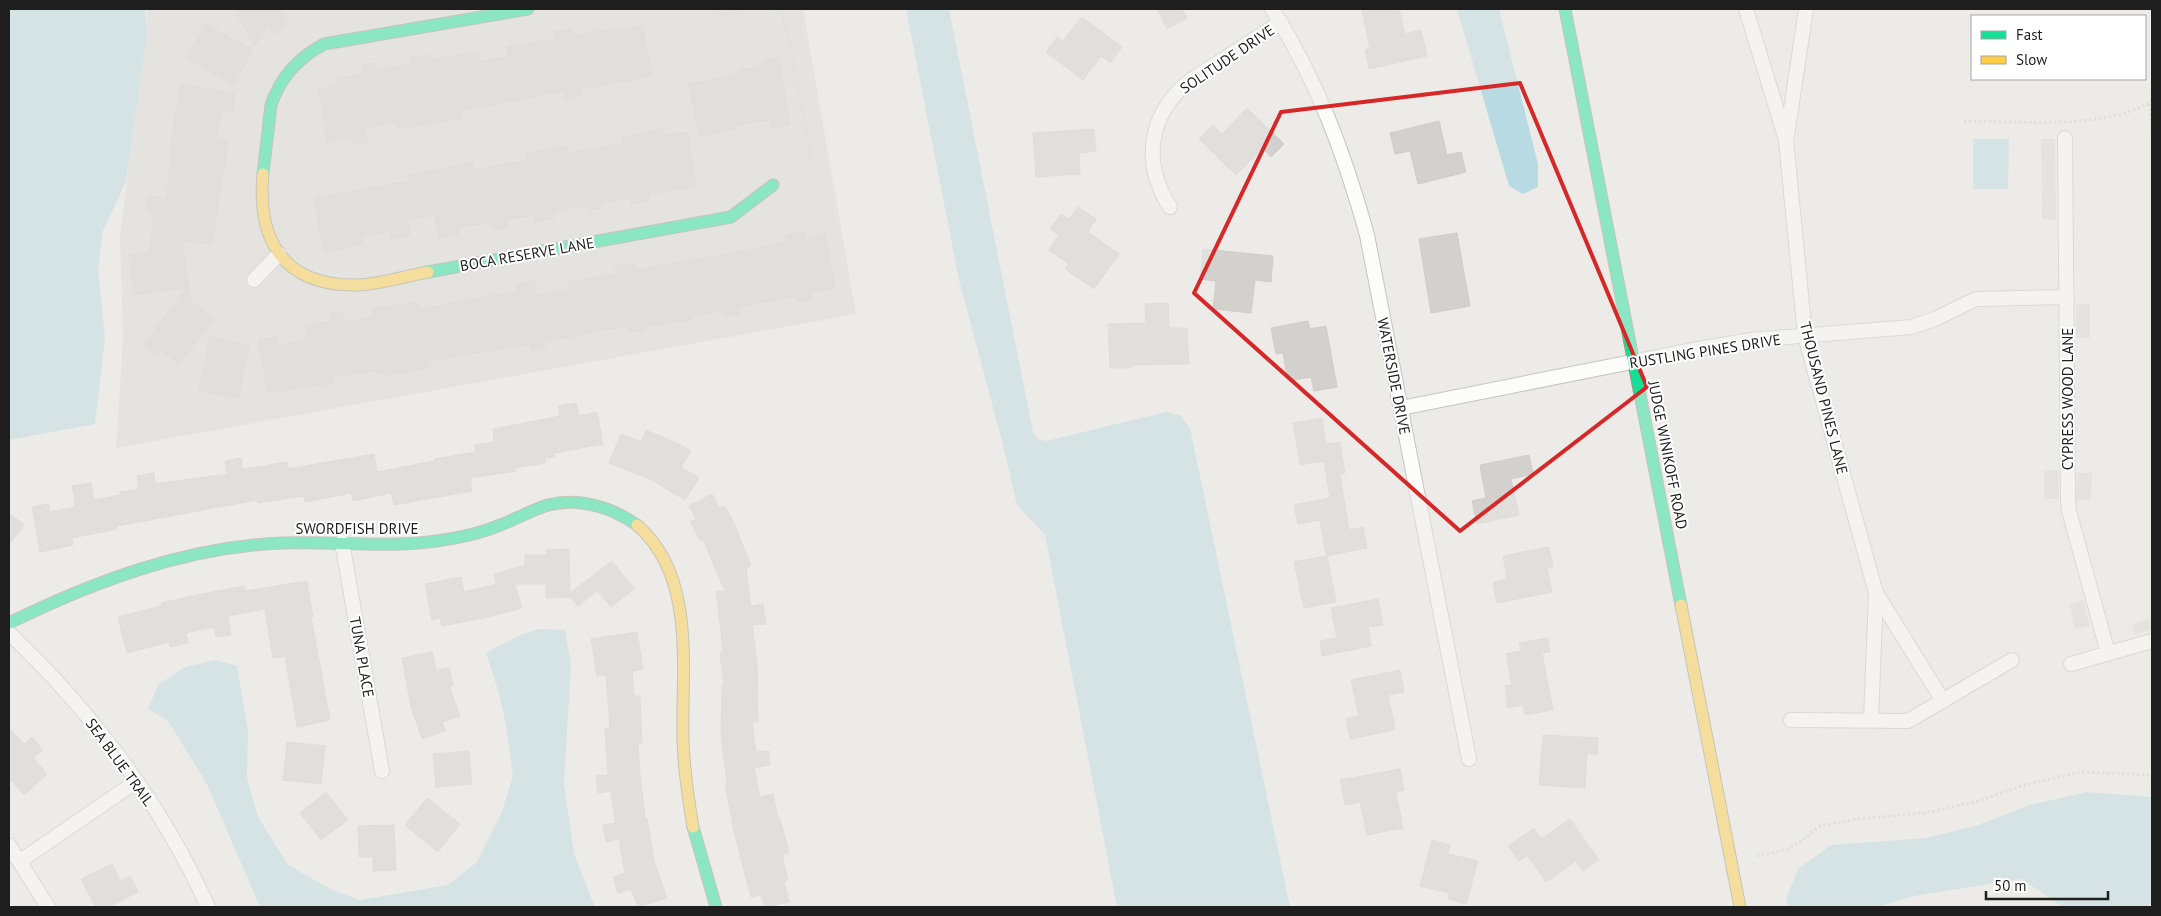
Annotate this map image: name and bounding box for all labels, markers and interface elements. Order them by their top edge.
legend [1971,15,2146,80]
street label: SOLITUDE DRIVE [1176,20,1278,98]
text: Fast [2016,25,2043,44]
text: Slow [2016,50,2047,69]
street label: BOCA RESERVE LANE [458,233,596,275]
street label: WATERSIDE DRIVE [1373,316,1415,436]
street label: THOUSAND PINES LANE [1796,320,1852,476]
street label: CYPRESS WOOD LANE [2058,328,2077,470]
street label: RUSTLING PINES DRIVE [1628,330,1782,372]
street label: JUDGE WINIKOFF ROAD [1644,378,1692,531]
street label: SWORDFISH DRIVE [296,519,418,538]
street label: TUNA PLACE [346,615,378,699]
street label: SEA BLUE TRAIL [82,714,158,810]
scale bar [1986,868,2108,900]
text: 50 m [1994,876,2027,895]

